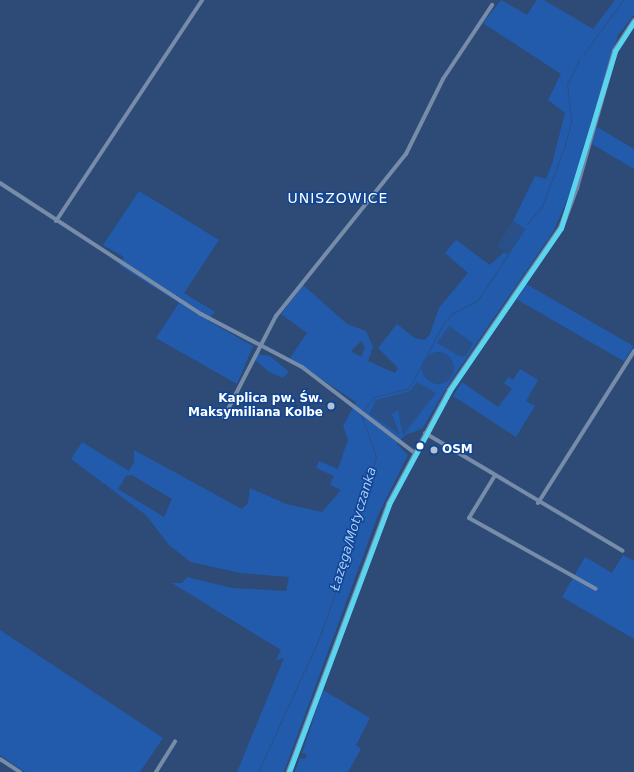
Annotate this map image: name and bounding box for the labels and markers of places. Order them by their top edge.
place label: Kaplica pw. Św. Maksymiliana Kolbe [188,392,323,420]
marker: Kaplica pw. Św. Maksymiliana Kolbe [326,401,336,411]
unlabelled marker [415,441,425,451]
place label: OSM [442,443,473,457]
marker: OSM [429,445,439,455]

